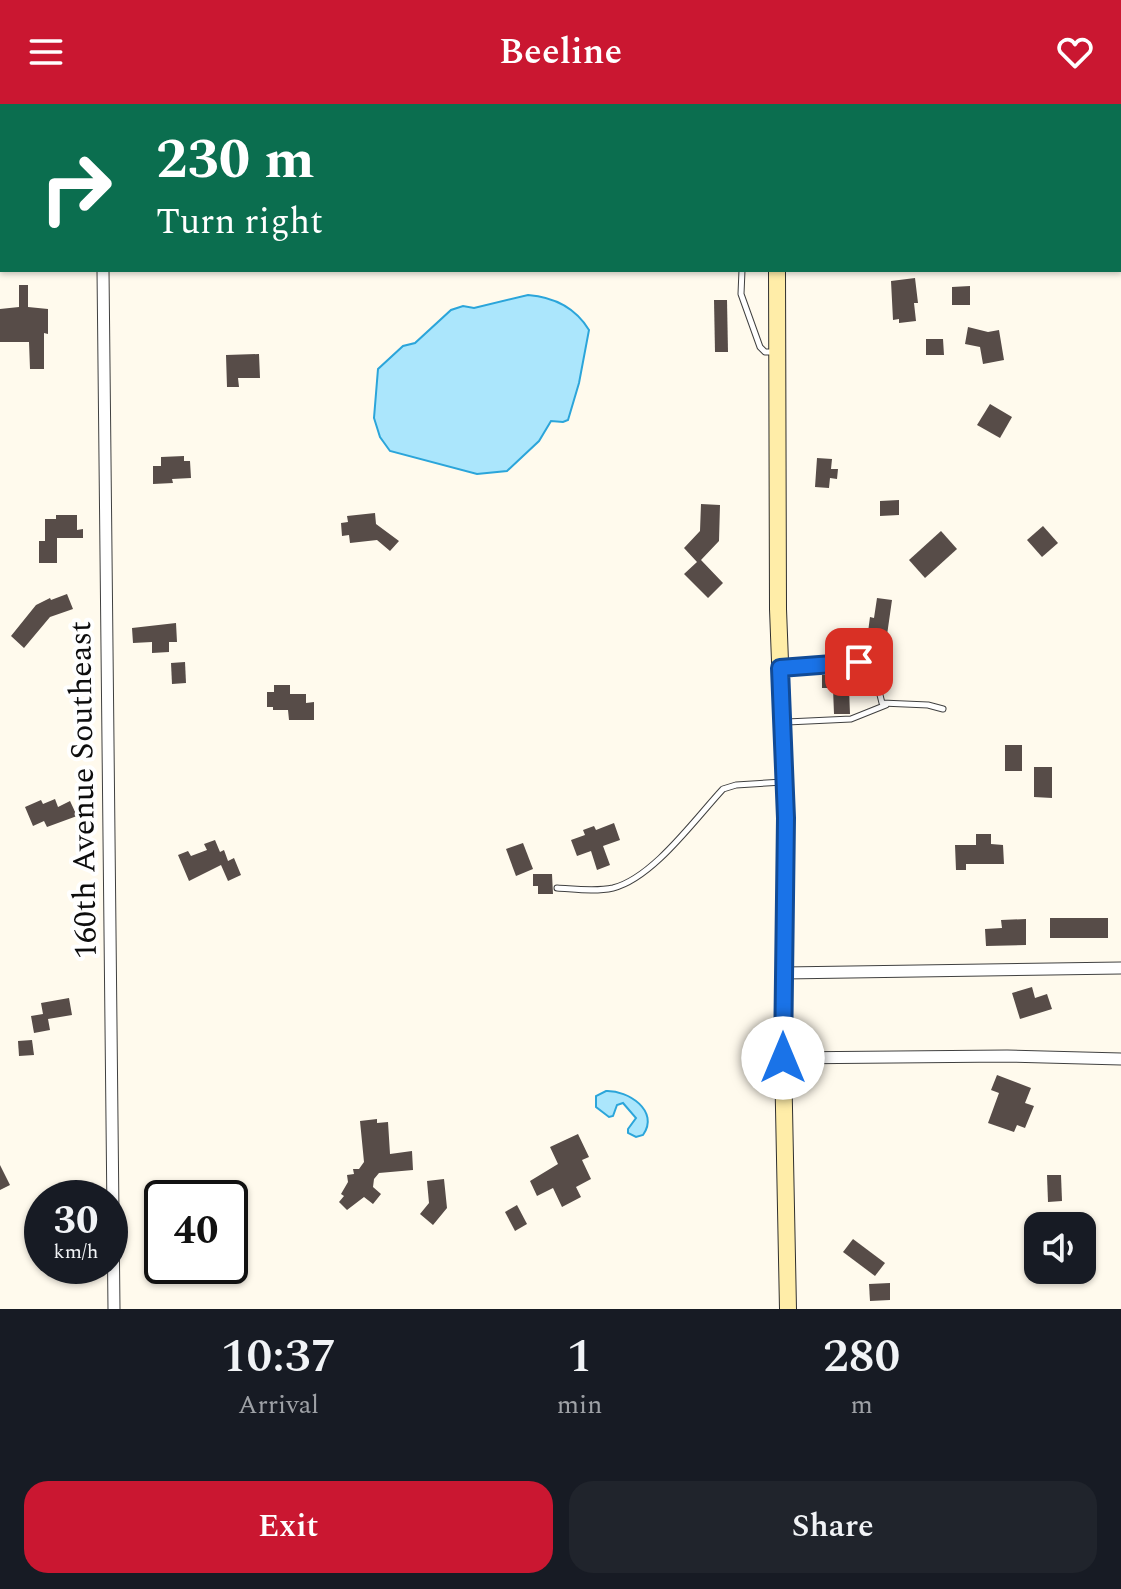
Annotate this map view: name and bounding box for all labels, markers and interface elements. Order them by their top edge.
text: Beeline [499,25,622,80]
icon: menu [24,30,68,74]
icon: heart [1053,30,1097,74]
text: 230 m [156,118,315,203]
icon: right [24,136,128,240]
text: Turn right [156,195,323,250]
street label: 160th Avenue Southeast [56,620,111,960]
pin [825,628,893,696]
icon: arrive [837,640,881,684]
position arrow [741,1016,825,1100]
speed limit sign: 40 [144,1180,248,1284]
text: 30 [54,1191,98,1252]
map controls [1024,1212,1096,1284]
button: sound [1024,1212,1096,1284]
text: km/h [54,1237,99,1267]
text: 10:37 [221,1320,336,1393]
text: 1 [567,1320,592,1393]
text: 280 [823,1320,900,1393]
text: Arrival [238,1385,319,1425]
text: min [557,1385,602,1425]
text: m [850,1385,873,1425]
button: Exit [24,1481,553,1573]
button: Share [569,1481,1097,1573]

